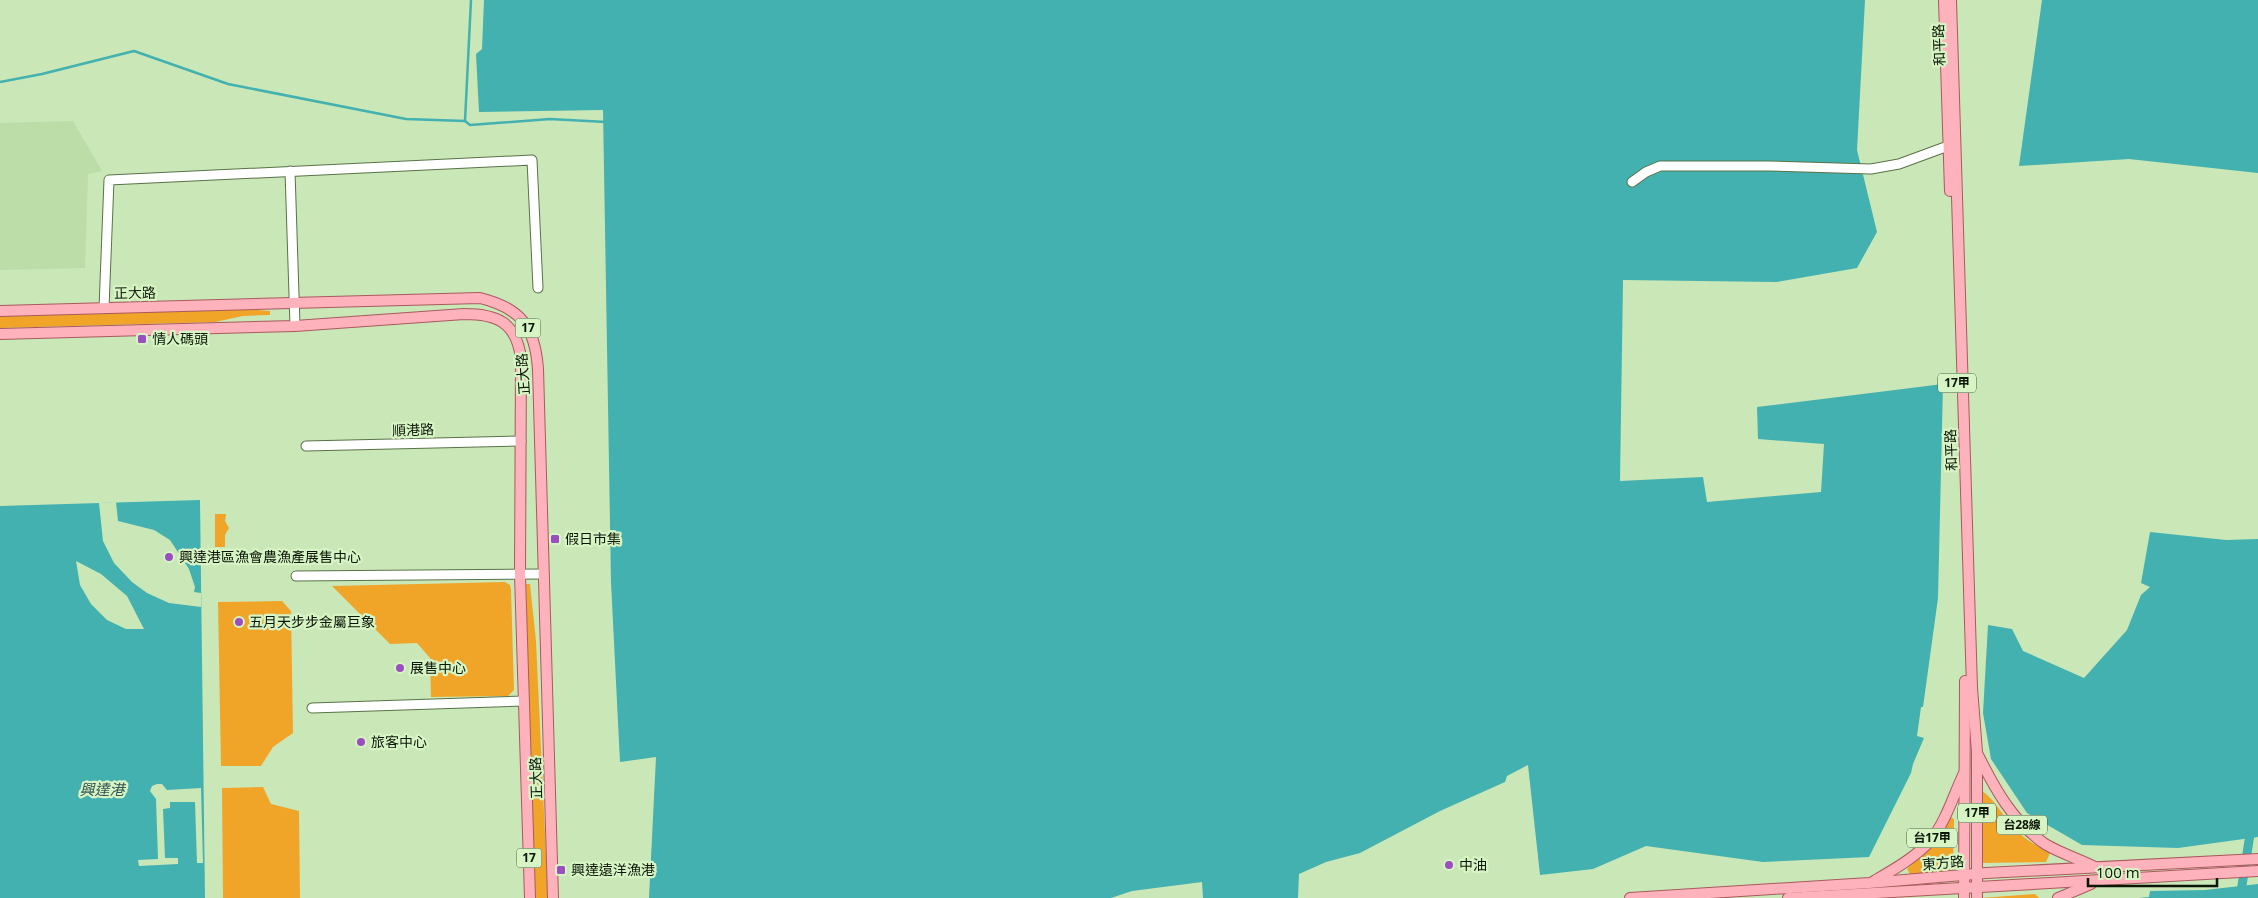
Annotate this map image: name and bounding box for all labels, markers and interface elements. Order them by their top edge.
street label: 和平路 [1928,24,1949,66]
street label: 正大路 [114,283,156,302]
road number: 17 [516,318,540,338]
place label: 情人碼頭 [152,329,208,348]
marker: 情人碼頭 [136,333,148,345]
street label: 正大路 [512,352,533,396]
road number: 17甲 [1938,373,1976,392]
street label: 順港路 [392,419,434,440]
street label: 和平路 [1940,429,1961,471]
place label: 假日市集 [565,529,621,548]
marker: 假日市集 [549,533,561,545]
place label: 興達港區漁會農漁產展售中心 [179,547,361,566]
marker: 興達港區漁會農漁產展售中心 [163,551,175,563]
place label: 五月天步步金屬巨象 [249,612,375,631]
marker: 五月天步步金屬巨象 [233,616,245,628]
place label: 展售中心 [410,658,466,677]
marker: 展售中心 [394,662,406,674]
place label: 旅客中心 [371,732,427,751]
marker: 旅客中心 [355,736,367,748]
street label: 正大路 [525,757,546,799]
water label: 興達港 [79,779,126,799]
road number: 17甲 [1958,804,1996,822]
road number: 台28線 [1997,816,2047,834]
road number: 台17甲 [1907,828,1957,848]
road number: 17 [516,848,542,868]
street label: 東方路 [1921,851,1965,874]
place label: 中油 [1459,855,1487,874]
scale bar [2088,856,2217,888]
marker: 中油 [1443,859,1455,871]
place label: 興達遠洋漁港 [571,860,655,879]
text: 100 m [2096,862,2140,882]
marker: 興達遠洋漁港 [555,864,567,876]

